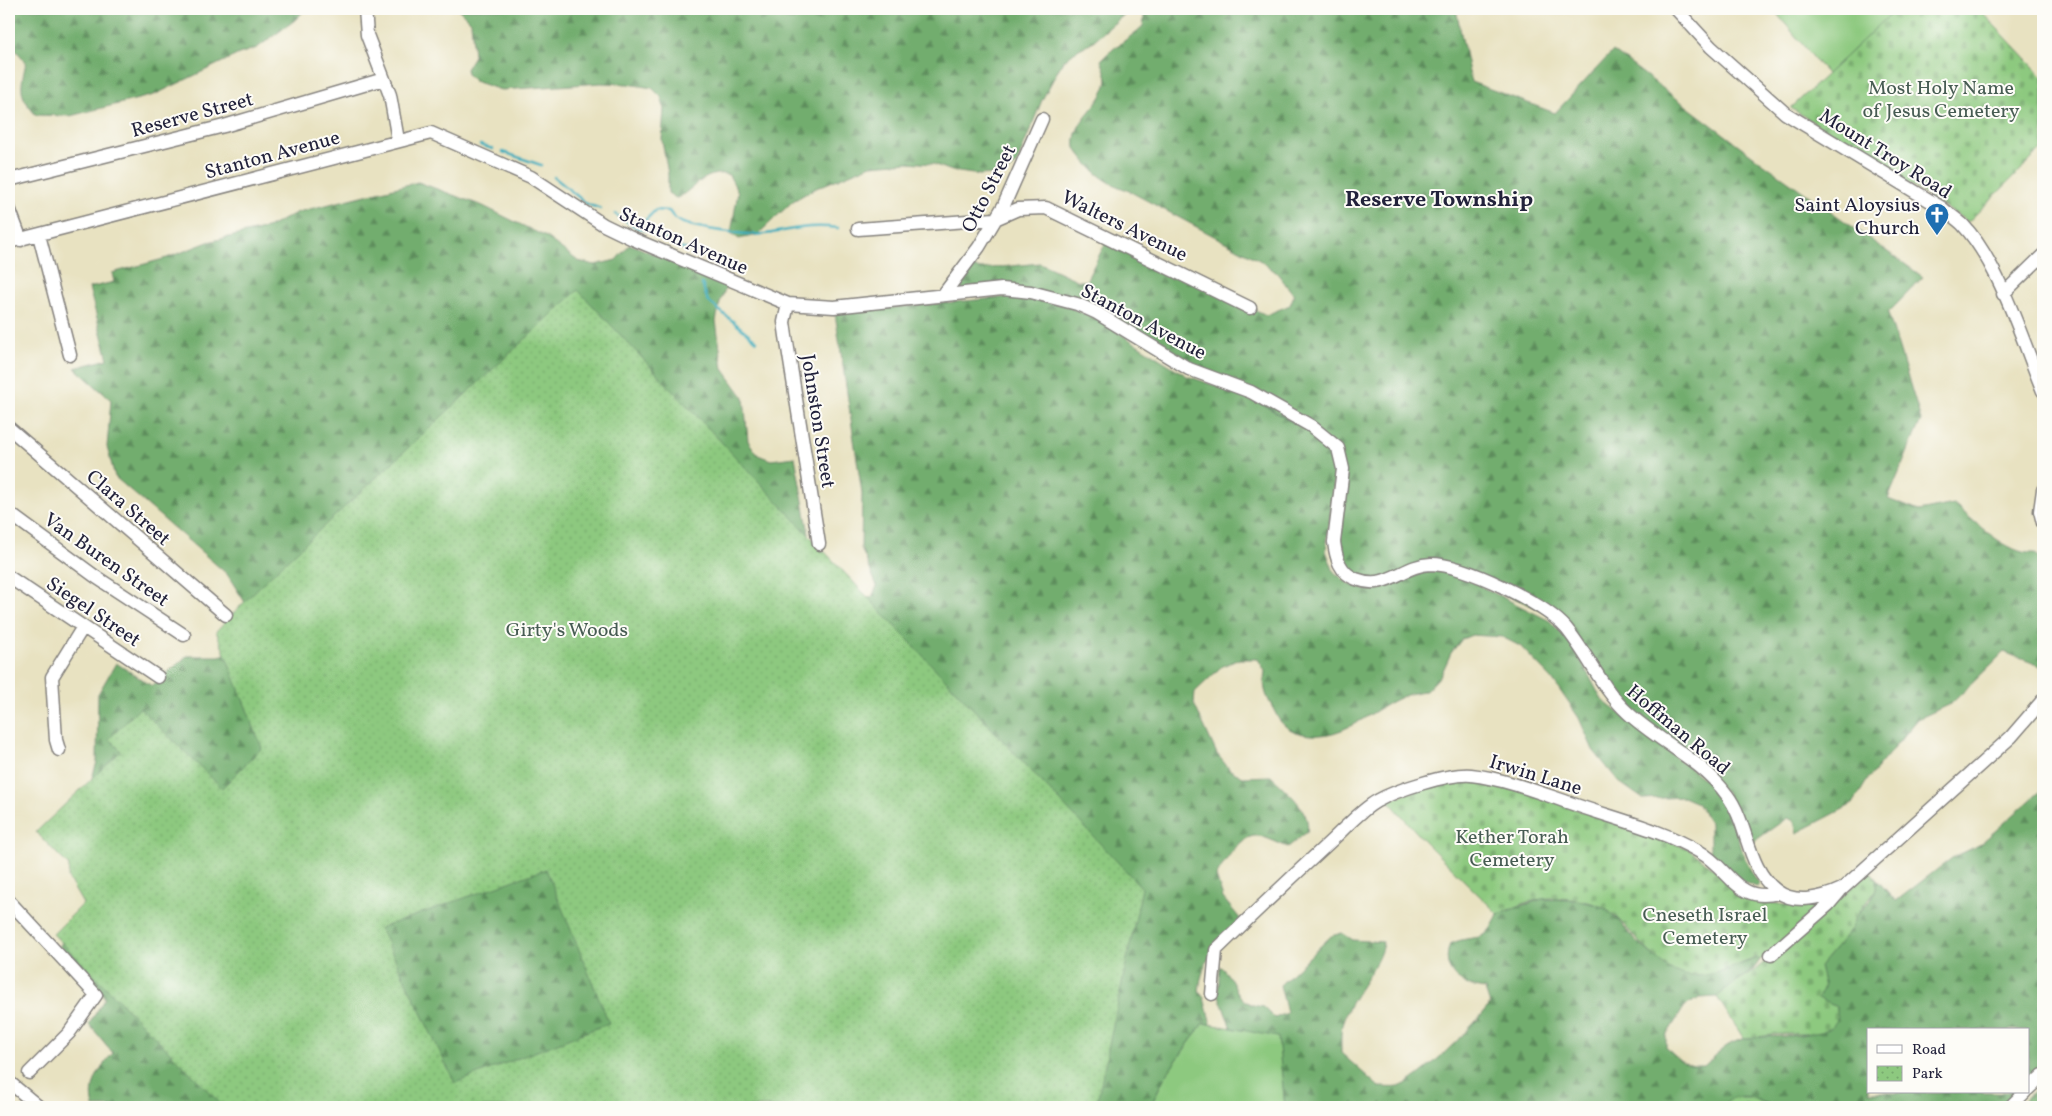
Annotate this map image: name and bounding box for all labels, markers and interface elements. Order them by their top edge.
park label: Most Holy Name of Jesus Cemetery [1862,75,2020,126]
street label: Reserve Street [128,86,257,146]
street label: Mount Troy Road [1813,103,1957,207]
street label: Stanton Avenue [202,124,343,187]
street label: Otto Street [956,140,1024,238]
street label: Walters Avenue [1056,184,1192,269]
district label: Reserve Township [1345,185,1533,216]
place label: Saint Aloysius Church [1794,192,1920,243]
street label: Stanton Avenue [614,201,752,283]
church icon: Saint Aloysius Church [1924,202,1950,236]
street label: Stanton Avenue [1075,278,1211,368]
street label: Johnston Street [793,352,841,490]
street label: Clara Street [79,464,176,553]
street label: Van Buren Street [37,507,174,614]
street label: Siegel Street [40,571,146,655]
park label: Girty's Woods [506,617,628,645]
street label: Hoffman Road [1620,679,1736,782]
street label: Irwin Lane [1486,749,1585,803]
park label: Kether Torah Cemetery [1455,824,1569,875]
park label: Cneseth Israel Cemetery [1643,902,1767,953]
legend [1867,1028,2030,1094]
text: Road [1912,1040,1946,1061]
text: Park [1912,1064,1943,1085]

